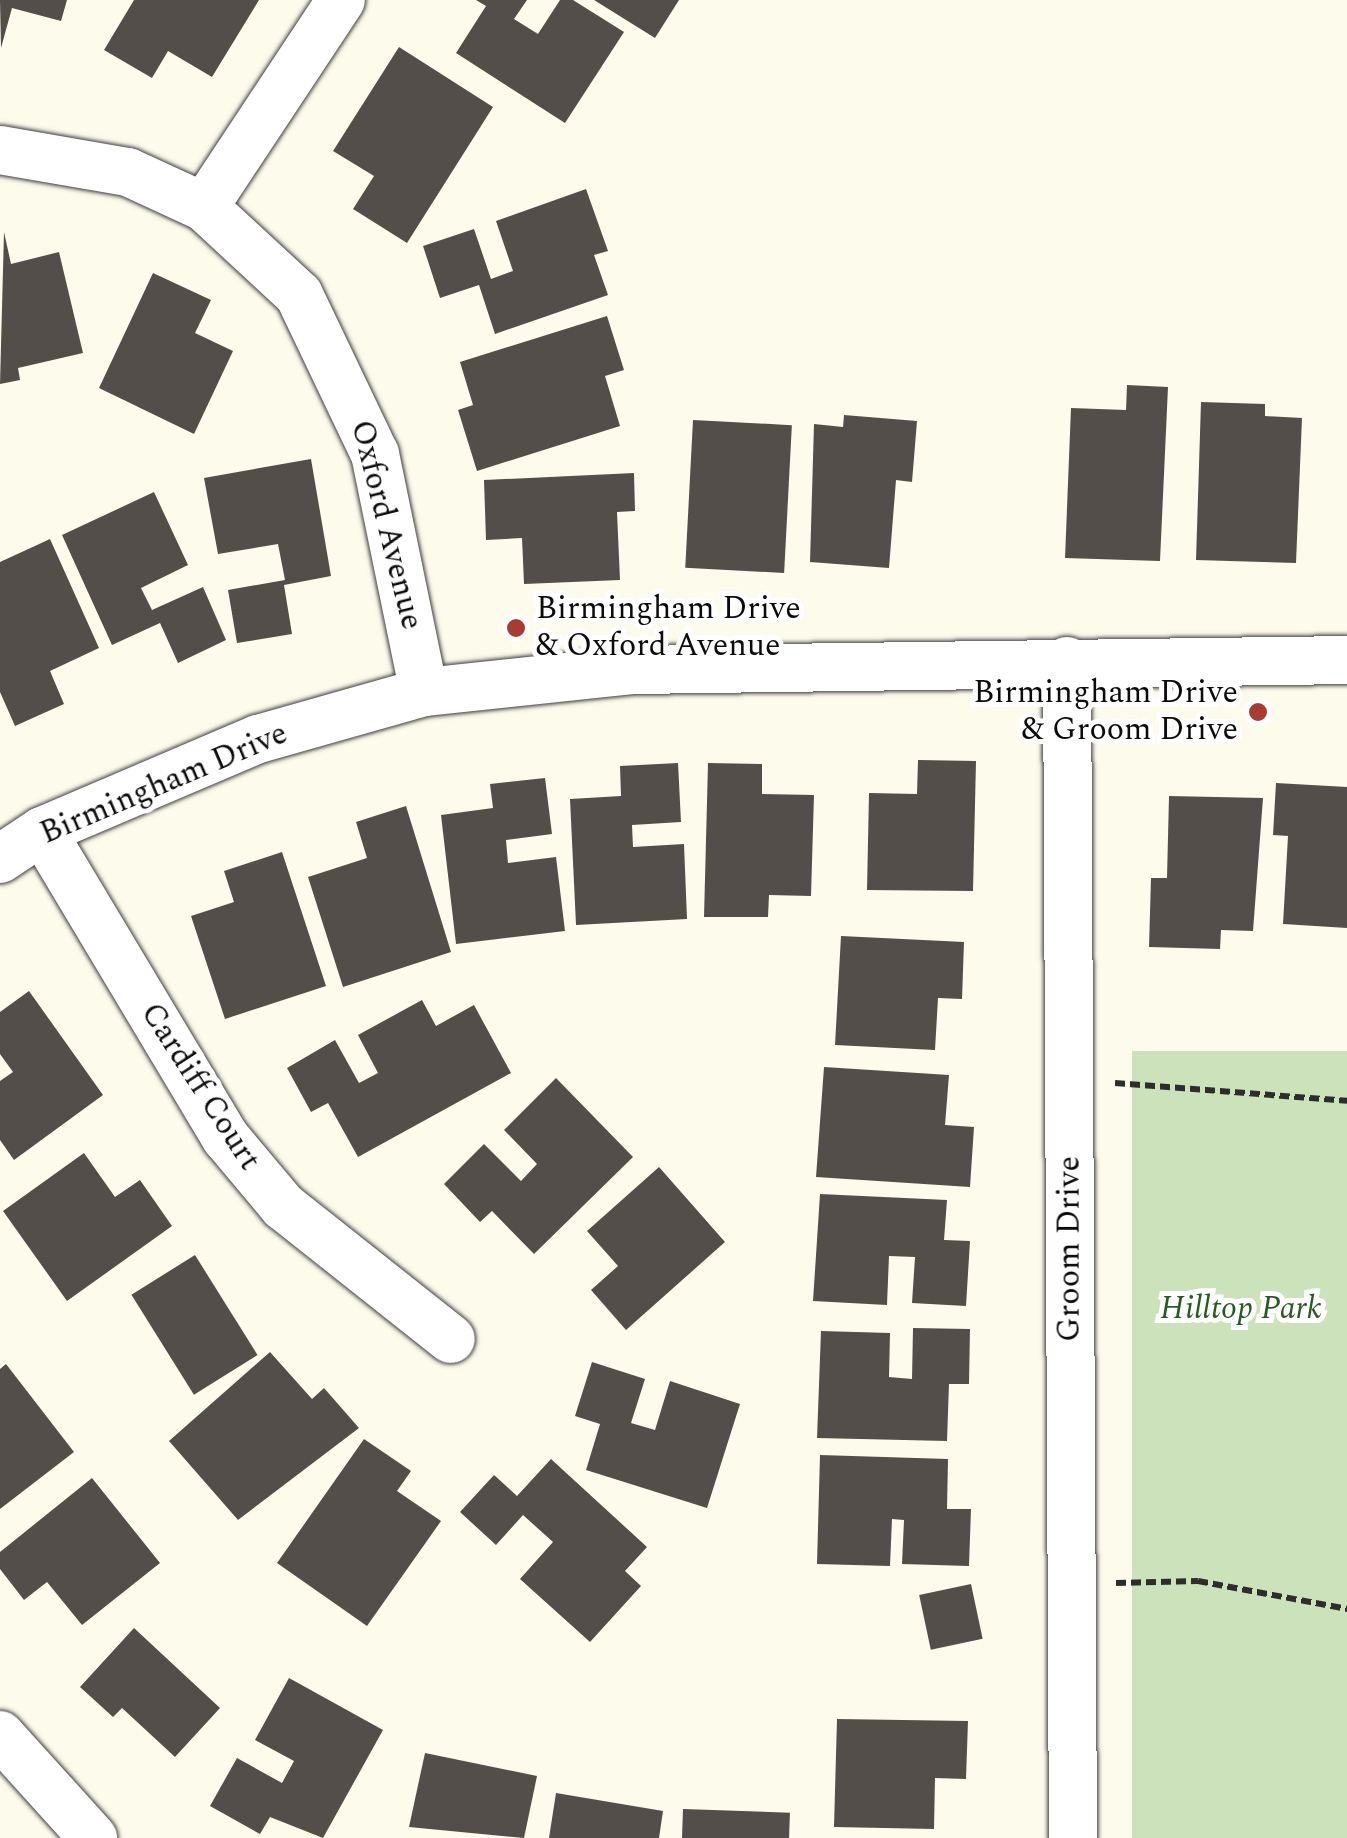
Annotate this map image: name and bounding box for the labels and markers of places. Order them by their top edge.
place label: Birmingham Drive & Oxford Avenue [536,591,801,666]
marker: Birmingham Drive & Oxford Avenue [505,617,527,639]
place label: Birmingham Drive & Groom Drive [973,675,1238,750]
marker: Birmingham Drive & Groom Drive [1247,701,1269,723]

